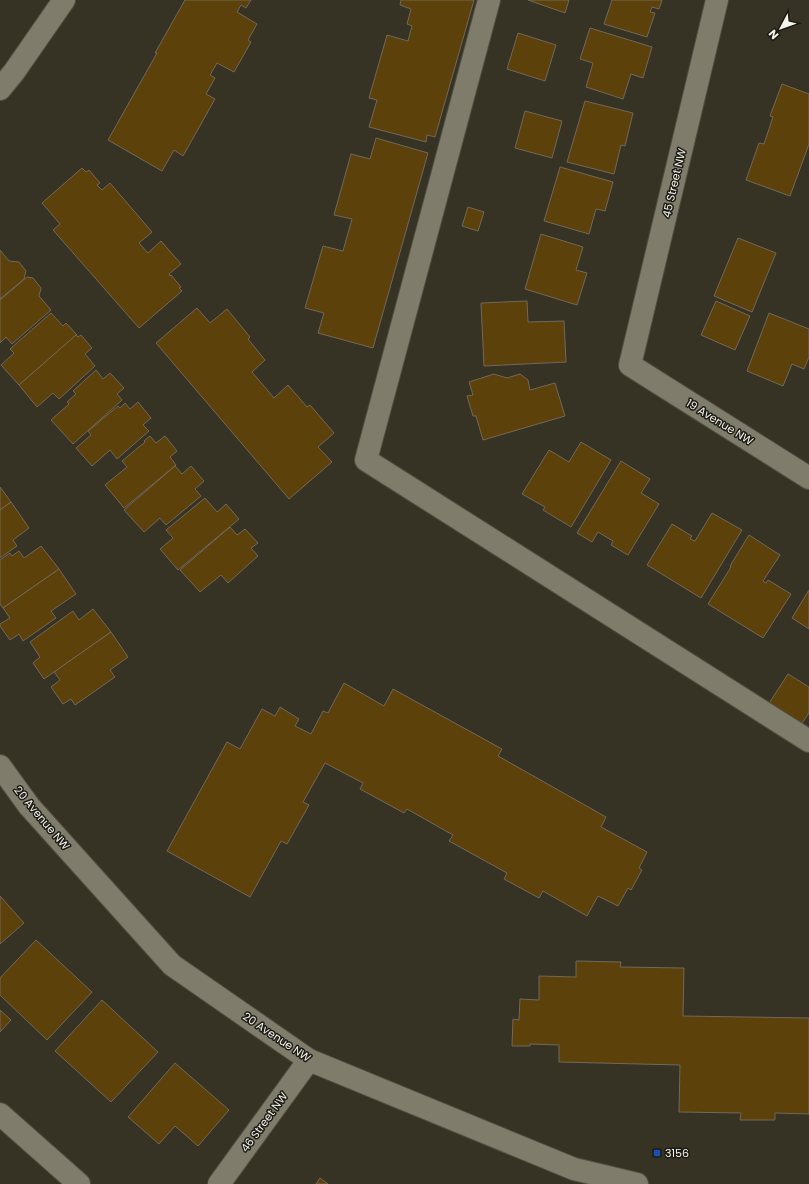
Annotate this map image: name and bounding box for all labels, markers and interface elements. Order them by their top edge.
north arrow [761,8,801,48]
text: N [765,26,782,43]
street label: 45 Street NW [658,147,690,219]
street label: 19 Avenue NW [683,395,757,449]
street label: 20 Avenue NW [11,783,74,854]
street label: 20 Avenue NW [240,1008,314,1066]
street label: 46 Street NW [237,1089,291,1155]
place label: 3156 [665,1145,689,1161]
marker: 3156 [652,1148,662,1158]

